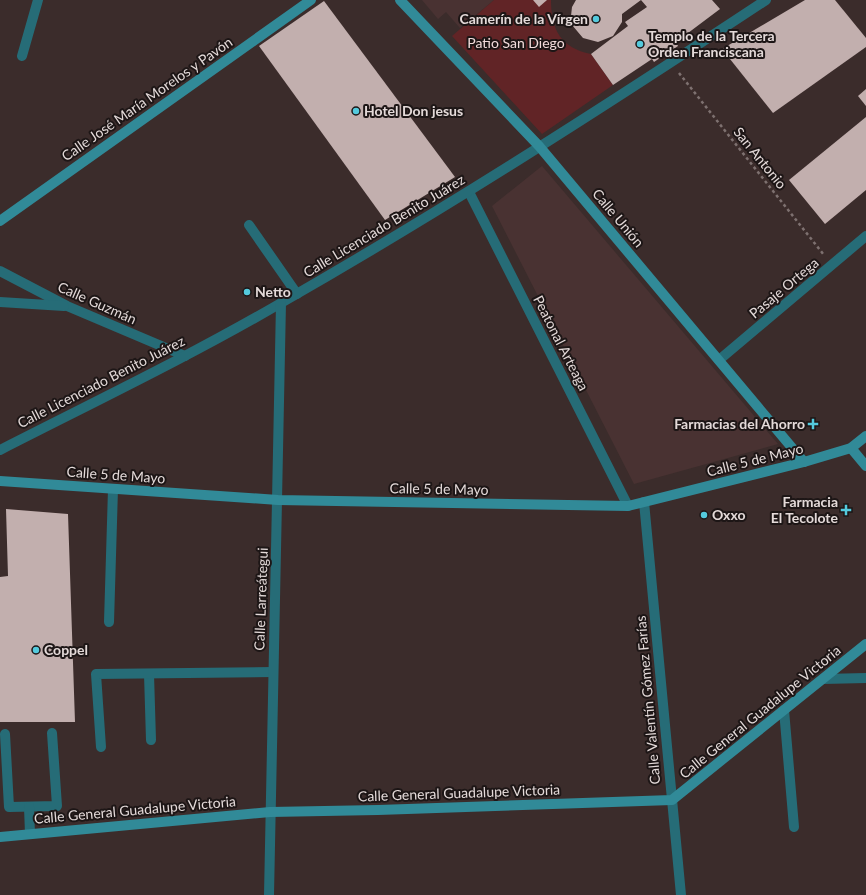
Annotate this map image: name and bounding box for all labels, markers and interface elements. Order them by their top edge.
place label: Camerín de la Vírgen [459,10,588,27]
marker: Camerín de la Vírgen [591,14,601,24]
place label: Templo de la Tercera Orden Franciscana [648,27,775,60]
street label: Calle José María Morelos y Pavón [58,33,235,164]
park label: Patio San Diego [467,34,565,51]
marker: Templo de la Tercera Orden Franciscana [635,39,645,49]
place label: Hotel Don jesus [364,102,463,119]
marker: Hotel Don jesus [351,106,361,116]
street label: San Antonio [730,123,790,192]
street label: Calle Licenciado Benito Juárez [300,171,467,281]
street label: Calle Unión [589,185,648,250]
street label: Pasaje Ortega [746,254,822,322]
street label: Calle Guzmán [55,278,139,327]
place label: Netto [255,283,291,300]
marker: Netto [242,287,252,297]
street label: Peatonal Arteaga [530,292,593,393]
street label: Calle Licenciado Benito Juárez [14,332,187,431]
place label: Farmacias del Ahorro [674,415,805,432]
marker: Farmacias del Ahorro [808,419,818,429]
street label: Calle 5 de Mayo [705,439,805,480]
street label: Calle 5 de Mayo [66,463,166,486]
street label: Calle 5 de Mayo [389,479,489,498]
place label: Farmacia El Tecolote [771,493,839,526]
marker: Farmacia El Tecolote [841,505,851,515]
place label: Oxxo [712,506,745,523]
marker: Oxxo [699,510,709,520]
street label: Calle Larreátegui [250,547,271,651]
street label: Calle Valentín Gómez Farías [632,615,663,785]
place label: Coppel [44,641,88,658]
street label: Calle General Guadalupe Victoria [676,641,844,782]
marker: Coppel [31,645,41,655]
street label: Calle General Guadalupe Victoria [358,780,560,805]
street label: Calle General Guadalupe Victoria [33,792,237,827]

